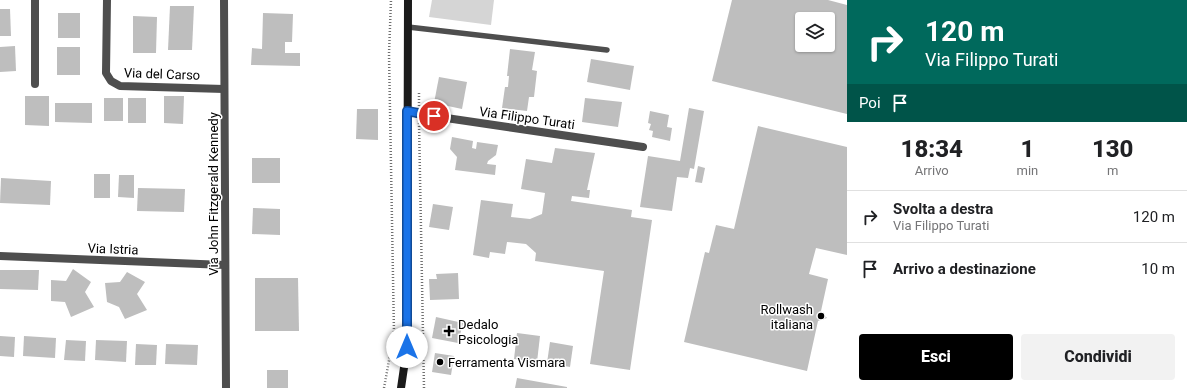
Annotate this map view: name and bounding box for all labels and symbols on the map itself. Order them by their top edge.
street label: Via del Carso [124,65,200,83]
pin [417,99,451,133]
street label: Via Filippo Turati [478,104,576,132]
street label: Via John Fitzgerald Kennedy [206,112,221,276]
street label: Via Istria [87,241,139,257]
place label: Rollwash italiana [761,302,813,332]
marker: Rollwash italiana [816,311,826,321]
place label: Dedalo Psicologia [458,317,518,347]
marker: Dedalo Psicologia [443,325,455,337]
position arrow [386,326,428,368]
place label: Ferramenta Vismara [448,355,565,370]
marker: Ferramenta Vismara [435,357,445,367]

